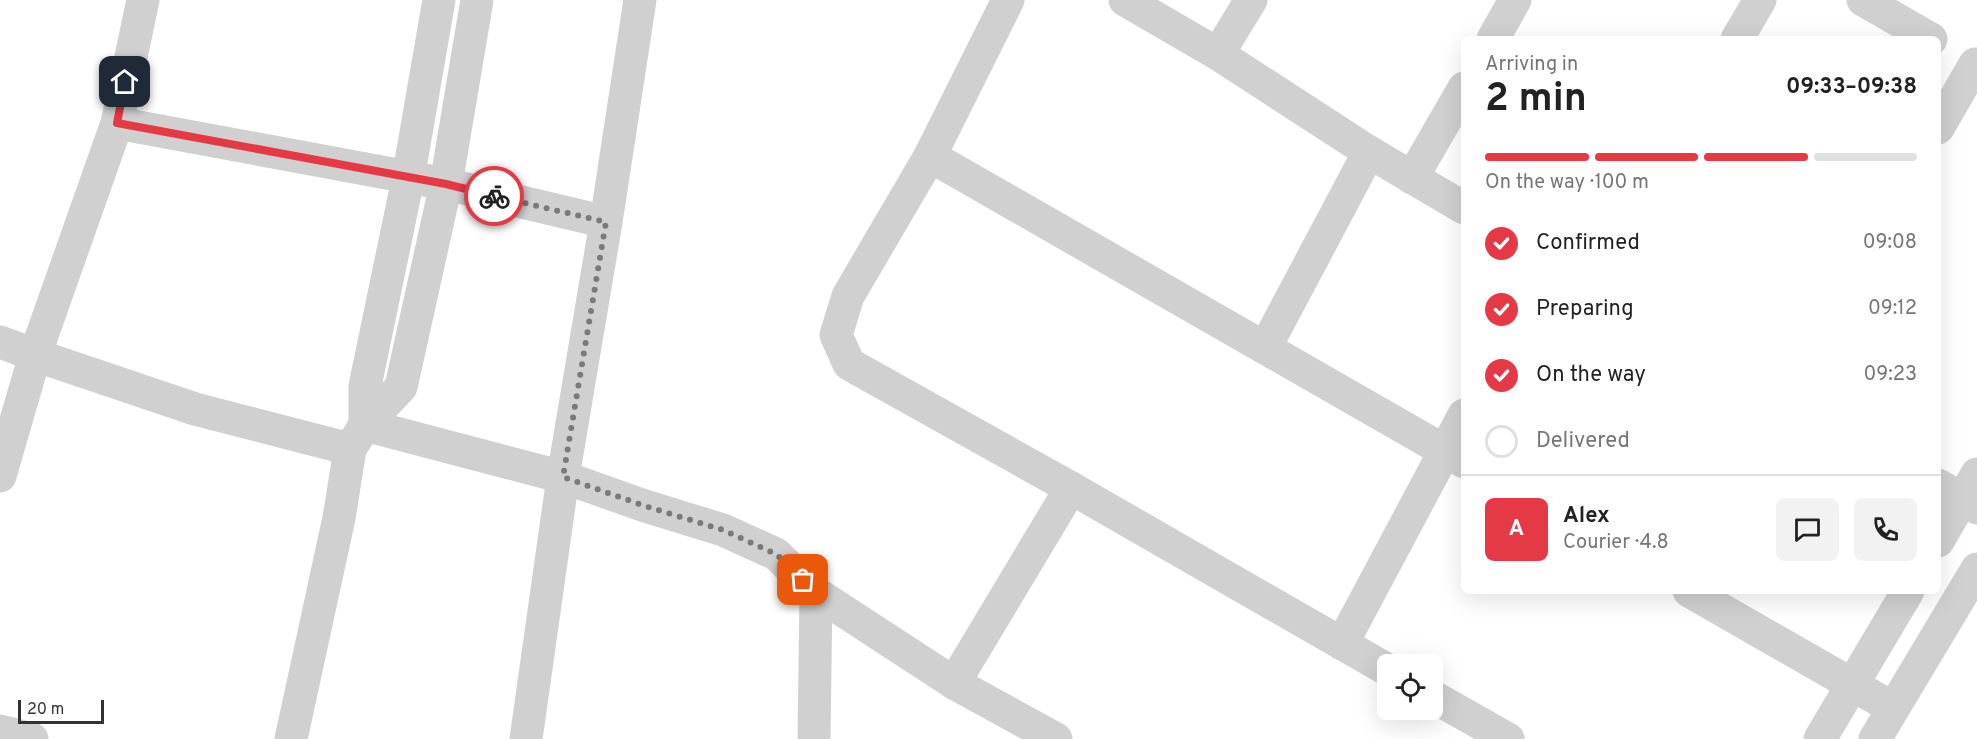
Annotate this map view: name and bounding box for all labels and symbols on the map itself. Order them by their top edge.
pin [99,56,150,107]
courier [464,166,524,226]
pin [777,554,828,605]
scale bar [18,697,104,724]

